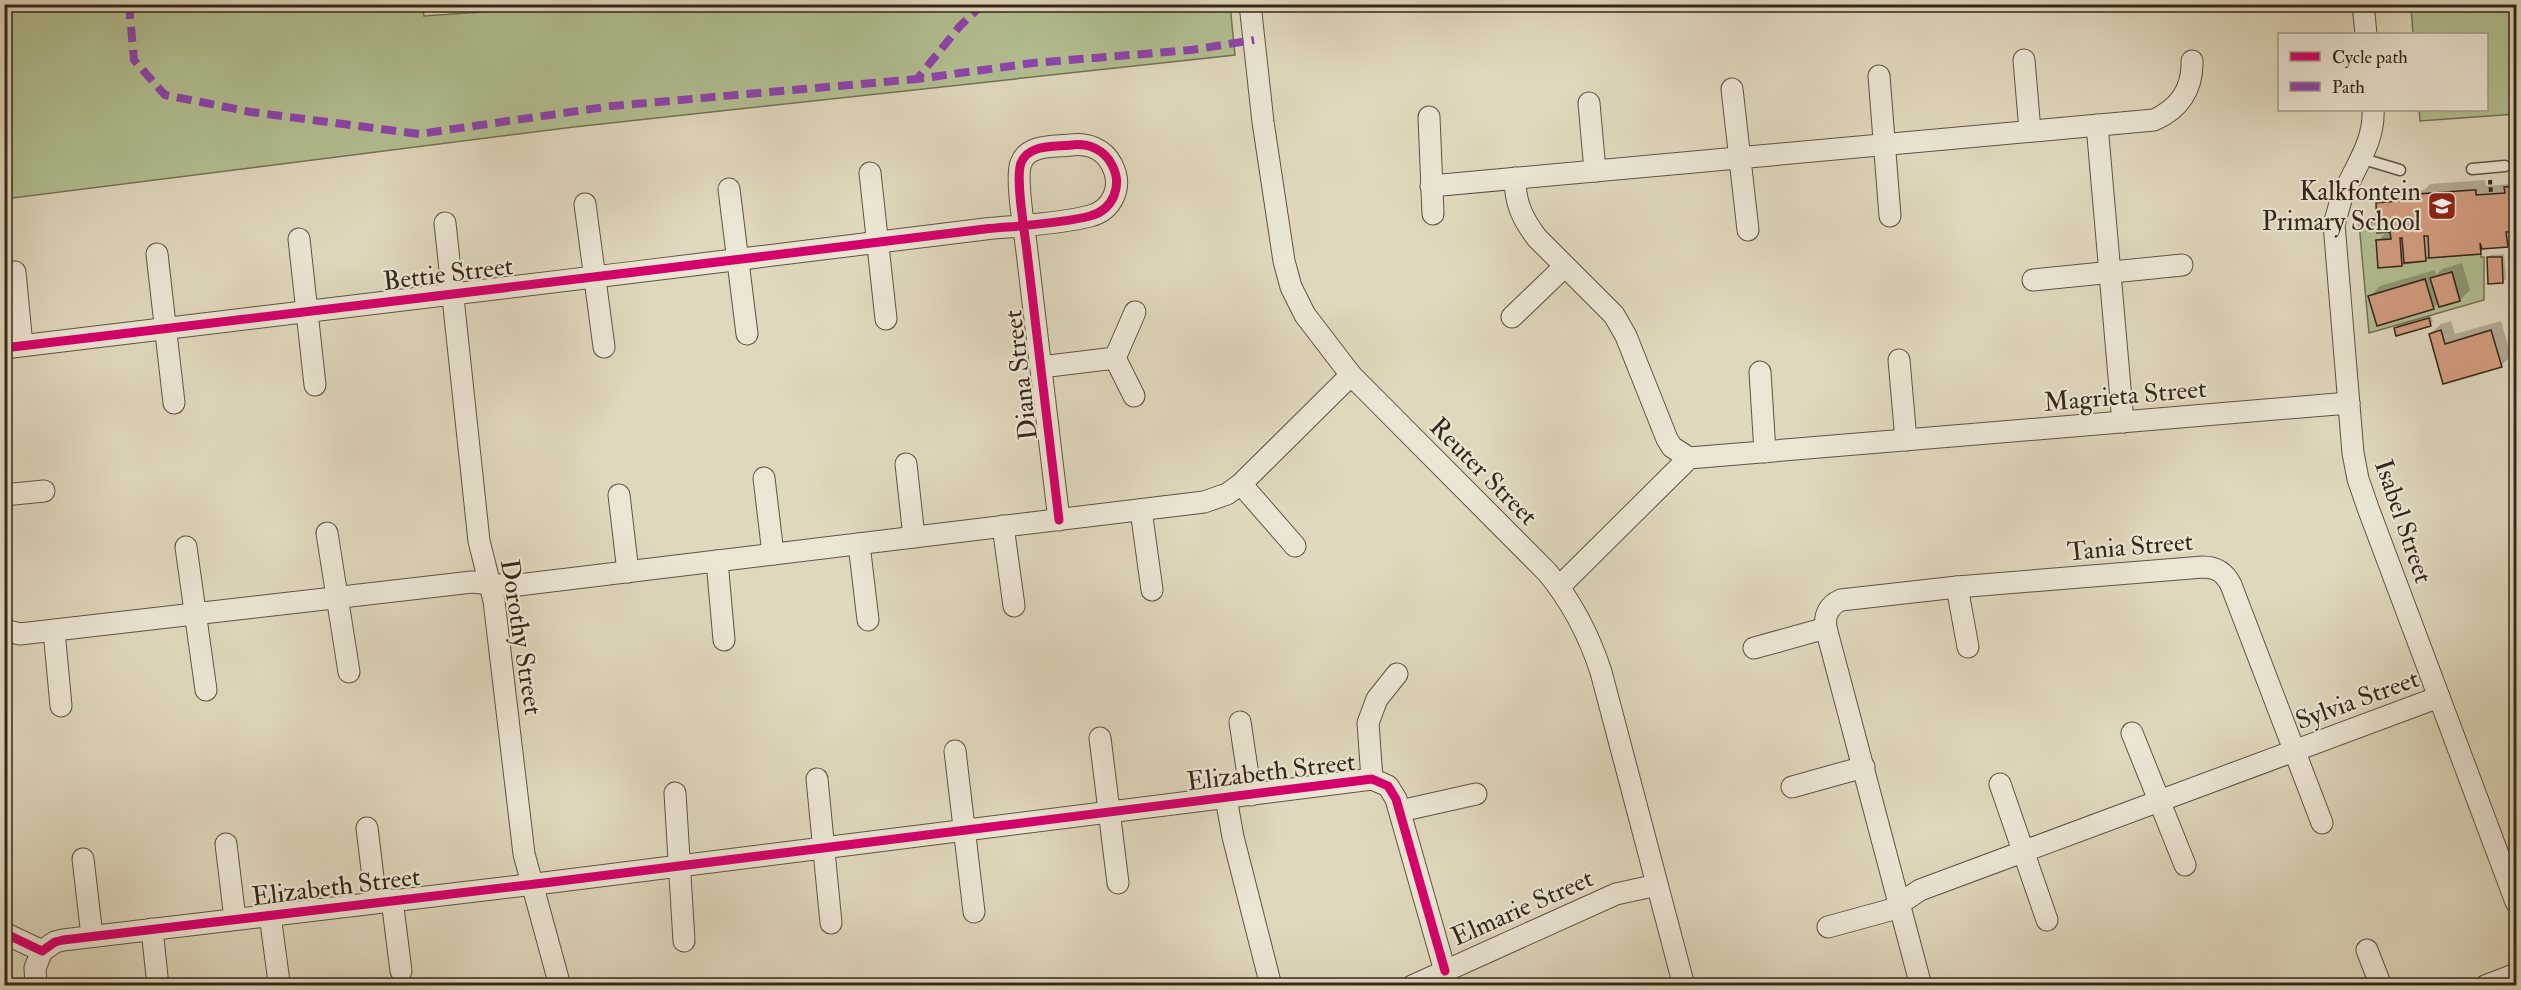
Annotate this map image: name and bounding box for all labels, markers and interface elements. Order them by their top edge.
legend [2278,33,2488,111]
text: Cycle path [2332,46,2408,69]
text: Path [2332,76,2365,99]
place label: Kalkfontein Primary School [2262,176,2421,238]
school or university icon: Kalkfontein Primary School [2426,190,2458,222]
street label: Bettie Street [381,250,515,298]
street label: Diana Street [997,308,1045,442]
street label: Magrieta Street [2042,373,2208,419]
street label: Reuter Street [1423,411,1544,532]
street label: Isabel Street [2367,455,2439,587]
street label: Tania Street [2066,526,2194,568]
street label: Dorothy Street [493,557,549,717]
street label: Sylvia Street [2291,663,2423,737]
street label: Elizabeth Street [1185,746,1357,798]
street label: Elizabeth Street [250,861,422,913]
street label: Elmarie Street [1447,862,1598,953]

